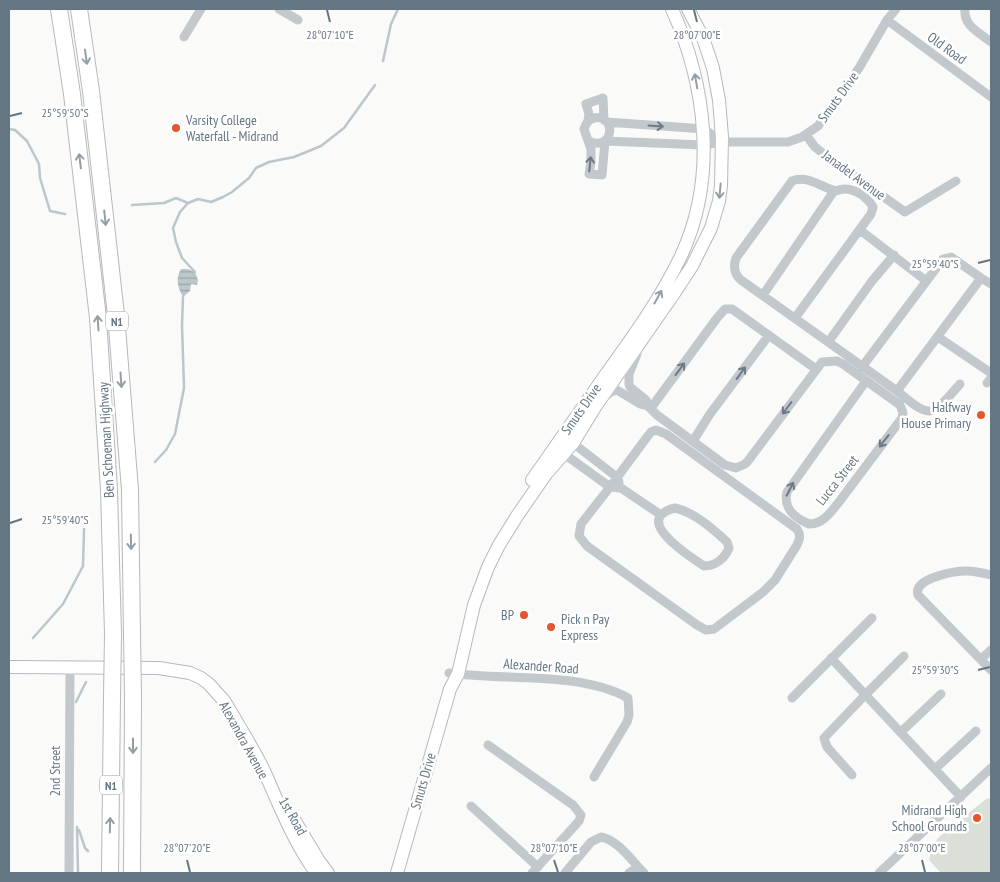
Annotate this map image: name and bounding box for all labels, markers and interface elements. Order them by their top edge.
text: 28°07'10"E [306,27,354,42]
text: 28°07'00"E [673,27,721,42]
street label: Old Road [924,28,970,68]
one-way arrow [81,49,91,65]
street label: Smuts Drive [814,68,863,126]
one-way arrow [691,73,701,89]
text: 25°59'50"S [41,105,89,120]
place label: Varsity College Waterfall - Midrand [185,111,278,145]
one-way arrow [647,121,663,130]
marker: Varsity College Waterfall - Midrand [170,122,182,134]
street label: Janadel Avenue [818,145,889,204]
one-way arrow [75,154,85,170]
one-way arrow [585,156,595,172]
one-way arrow [715,182,725,198]
one-way arrow [100,210,110,226]
text: 25°59'40"S [911,256,959,271]
one-way arrow [653,290,663,305]
road number: N1 [106,312,128,331]
one-way arrow [94,315,103,331]
one-way arrow [675,362,685,376]
one-way arrow [736,366,746,380]
one-way arrow [117,372,126,388]
street label: Smuts Drive [557,380,605,438]
street label: Ben Schoeman Highway [94,381,118,498]
place label: Halfway House Primary [901,398,972,432]
one-way arrow [782,401,792,415]
marker: Halfway House Primary [975,409,987,421]
one-way arrow [879,434,890,447]
street label: Lucca Street [812,451,862,509]
one-way arrow [785,482,795,497]
text: 25°59'40"S [41,512,89,527]
one-way arrow [126,534,136,550]
place label: BP [501,606,514,624]
marker: BP [518,609,530,621]
place label: Pick n Pay Express [561,610,610,644]
marker: Pick n Pay Express [545,621,557,633]
street label: Alexander Road [503,654,579,678]
text: 25°59'30"S [911,662,959,677]
street label: Alexandra Avenue [215,698,273,782]
one-way arrow [128,737,138,753]
street label: 2nd Street [46,746,64,796]
street label: Smuts Drive [406,750,440,811]
road number: N1 [100,776,122,794]
street label: 1st Road [275,793,311,839]
place label: Midrand High School Grounds [892,801,967,835]
marker: Midrand High School Grounds [971,812,983,824]
one-way arrow [105,817,115,833]
text: 28°07'20"E [163,840,211,855]
text: 28°07'10"E [530,840,578,855]
text: 28°07'00"E [898,840,946,855]

